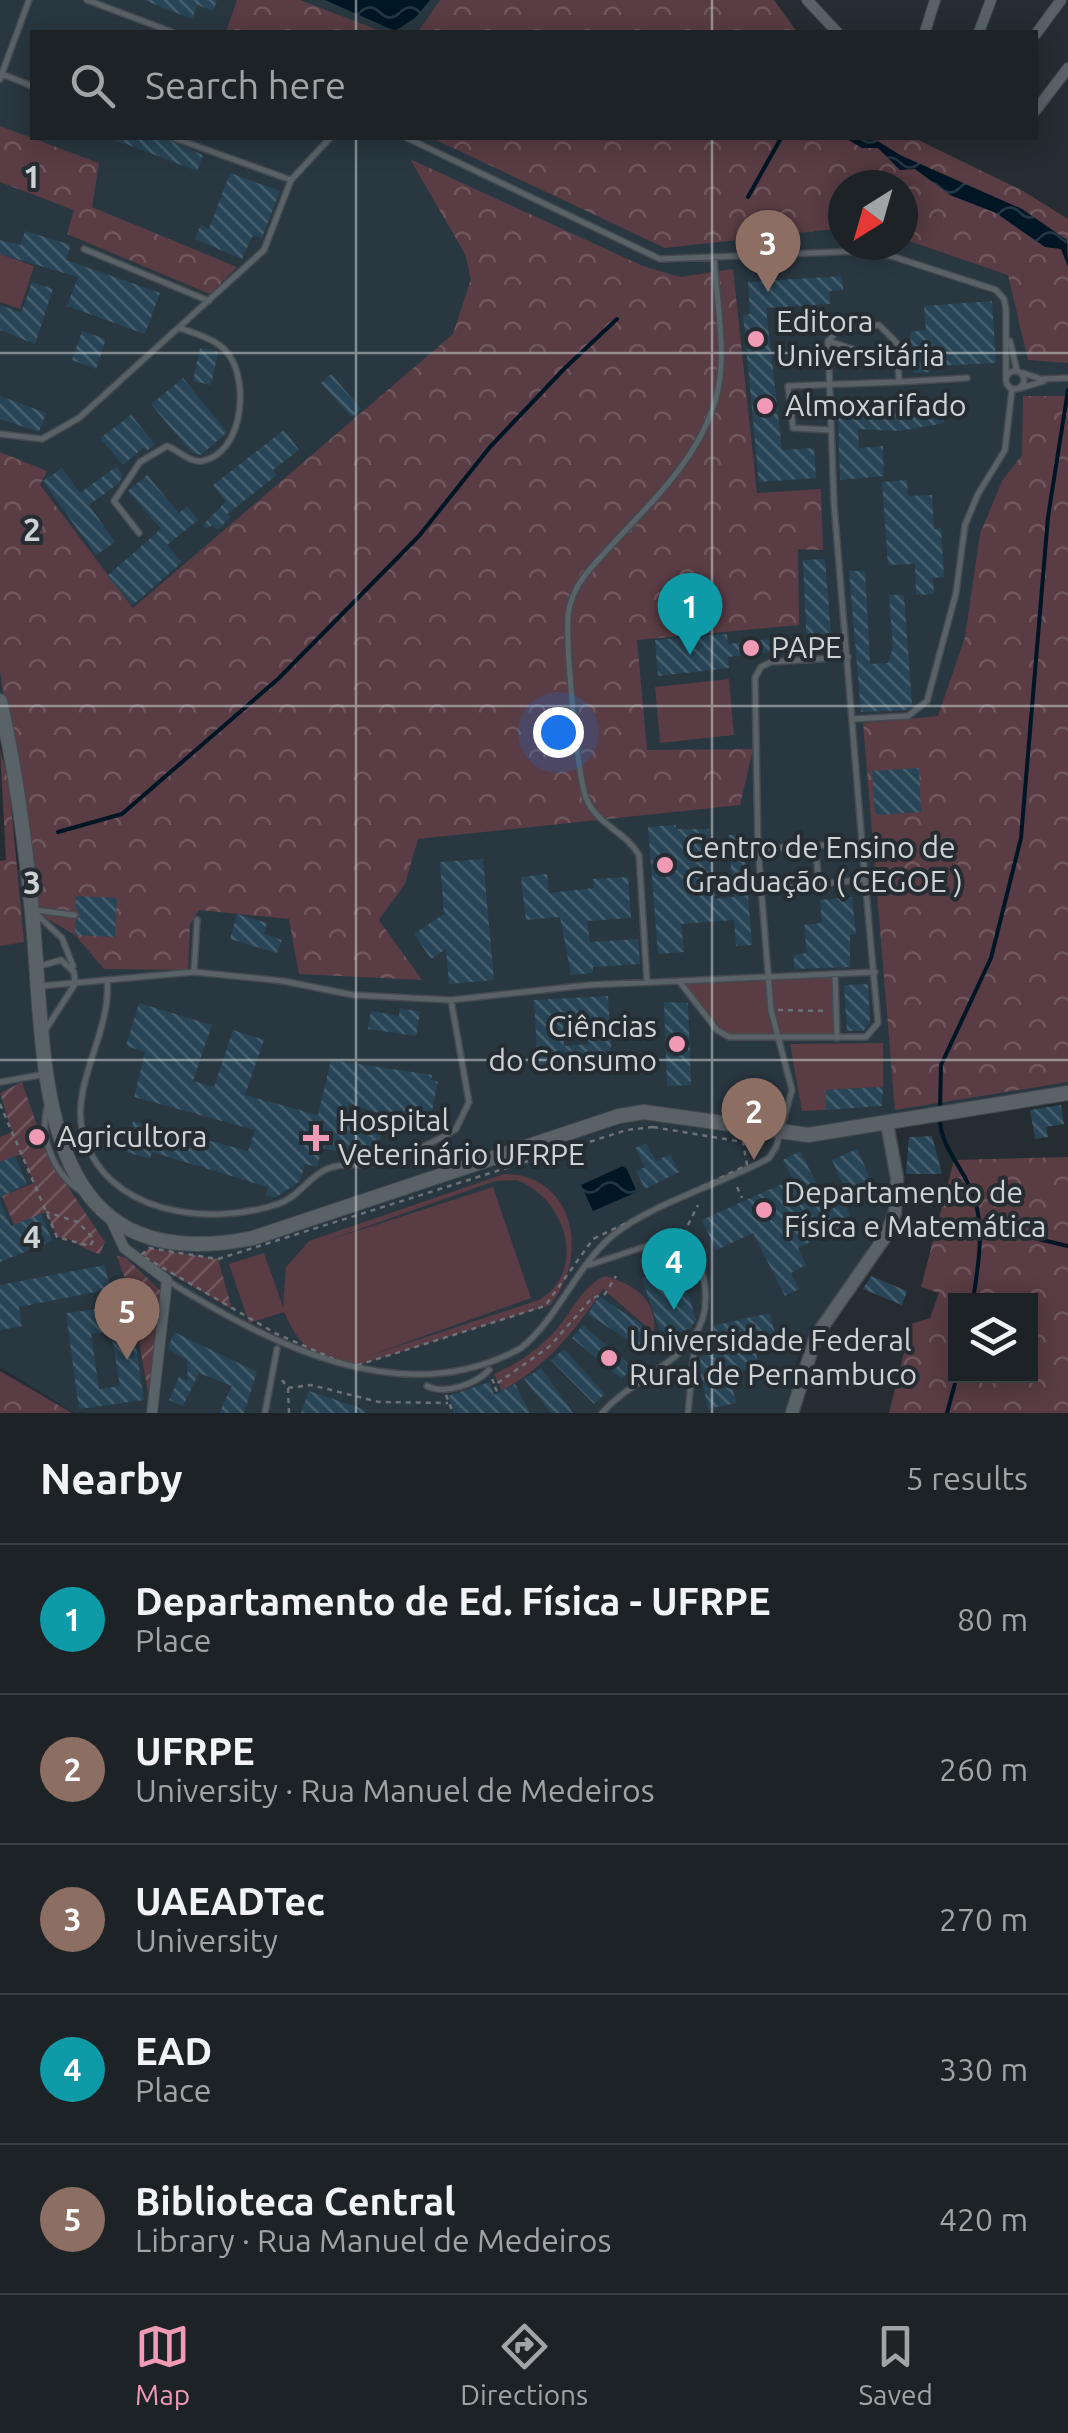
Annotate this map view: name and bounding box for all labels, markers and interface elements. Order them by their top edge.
search box [30,30,1038,140]
icon: search [65,58,120,113]
text: Search here [145,64,346,106]
text: 1 [23,158,41,194]
north arrow [828,170,918,260]
pin: 3 [736,210,800,292]
place label: Editora Universitária [776,304,945,372]
marker: Editora Universitária [745,328,767,350]
place label: Almoxarifado [785,388,967,422]
marker: Almoxarifado [754,395,776,417]
text: 2 [23,511,41,547]
pin: 1 [658,572,722,655]
place label: PAPE [771,630,842,664]
marker: PAPE [740,637,762,659]
your location [533,707,584,758]
place label: Centro de Ensino de Graduação ( CEGOE ) [685,830,963,898]
marker: Centro de Ensino de Graduação ( CEGOE ) [654,854,676,876]
text: 3 [23,864,41,900]
place label: Ciências do Consumo [488,1009,657,1077]
marker: Ciências do Consumo [666,1033,688,1055]
pin: 2 [722,1078,786,1160]
place label: Hospital Veterinário UFRPE [338,1103,585,1171]
place label: Agricultora [57,1119,207,1153]
marker: Hospital Veterinário UFRPE [303,1125,329,1151]
marker: Agricultora [26,1126,48,1148]
place label: Departamento de Física e Matemática [784,1175,1046,1243]
marker: Departamento de Física e Matemática [753,1199,775,1221]
text: 4 [23,1218,41,1254]
pin: 4 [642,1228,706,1310]
pin: 5 [94,1278,160,1360]
map controls [948,1293,1038,1383]
button: layers [948,1293,1038,1383]
place label: Universidade Federal Rural de Pernambuco [629,1323,917,1391]
marker: Universidade Federal Rural de Pernambuco [598,1347,620,1369]
text: Nearby [40,1455,183,1502]
text: 5 results [906,1460,1028,1496]
text: Departamento de Ed. Física - UFRPE [135,1580,771,1622]
text: 1 [63,1601,82,1637]
text: 80 m [957,1601,1028,1637]
text: Place [135,1622,211,1658]
text: UFRPE [135,1730,255,1772]
text: 2 [63,1751,82,1787]
text: 260 m [939,1751,1028,1787]
text: University · Rua Manuel de Medeiros [135,1772,655,1808]
text: UAEADTec [135,1880,325,1922]
text: 3 [63,1901,82,1937]
text: 270 m [939,1901,1028,1937]
text: University [135,1922,278,1958]
text: EAD [135,2030,212,2072]
text: 4 [63,2051,82,2087]
text: 330 m [939,2051,1028,2087]
text: Place [135,2072,211,2108]
text: Biblioteca Central [135,2180,456,2222]
text: 5 [63,2201,82,2237]
text: 420 m [939,2201,1028,2237]
text: Library · Rua Manuel de Medeiros [135,2222,611,2258]
tab: Map [135,2319,190,2410]
tab: Directions [460,2319,588,2410]
tab: Saved [858,2319,933,2410]

